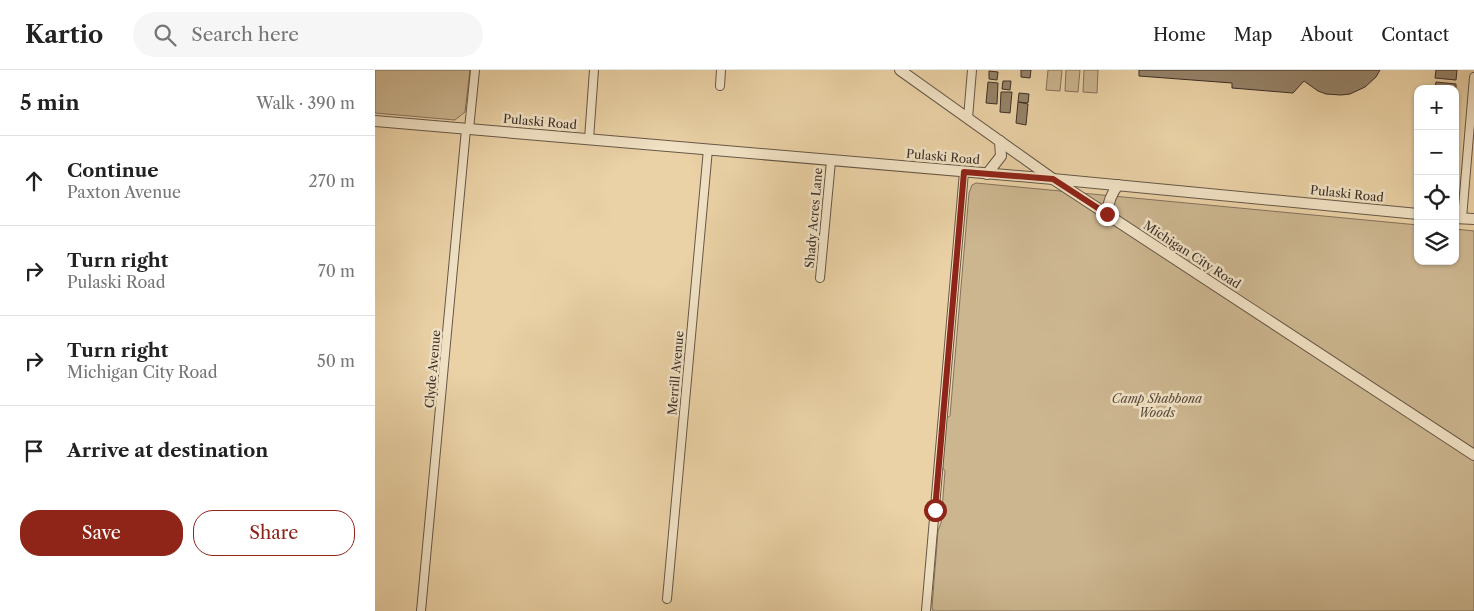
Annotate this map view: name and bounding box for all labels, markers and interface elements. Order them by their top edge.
search box [133,12,483,57]
text: Kartio [25,20,103,49]
icon: search [151,21,179,49]
text: Search here [191,23,299,46]
text: Home [1153,24,1206,46]
text: Map [1234,24,1272,46]
text: About [1300,24,1353,46]
text: Contact [1381,24,1449,46]
map controls [1414,85,1459,265]
button: + [1414,85,1459,130]
text: 5 min [20,90,80,115]
text: Walk · 390 m [256,93,355,113]
street label: Pulaski Road [503,111,578,132]
button: − [1414,130,1459,175]
street label: Pulaski Road [906,146,981,167]
text: Continue [67,159,159,182]
icon: ahead [20,167,48,195]
street label: Shady Acres Lane [802,167,825,269]
text: 270 m [309,171,355,191]
button: locate [1414,175,1459,220]
text: Paxton Avenue [67,182,181,202]
street label: Pulaski Road [1310,182,1385,205]
route end [1096,203,1119,226]
street label: Michigan City Road [1141,218,1244,292]
button: layers [1414,220,1459,265]
text: Turn right [67,249,168,272]
icon: right [20,257,48,285]
text: 70 m [318,261,355,281]
text: Pulaski Road [67,272,166,292]
street label: Clyde Avenue [422,329,443,409]
street label: Merrill Avenue [664,330,687,416]
text: Turn right [67,339,168,362]
icon: right [20,347,48,375]
text: 50 m [317,351,355,371]
text: Michigan City Road [67,362,218,382]
park label: Camp Shabbona Woods [1112,391,1202,420]
icon: arrive [20,437,48,465]
text: Arrive at destination [67,439,268,462]
route start [924,499,947,522]
button: Save [20,510,183,556]
button: Share [193,510,355,556]

